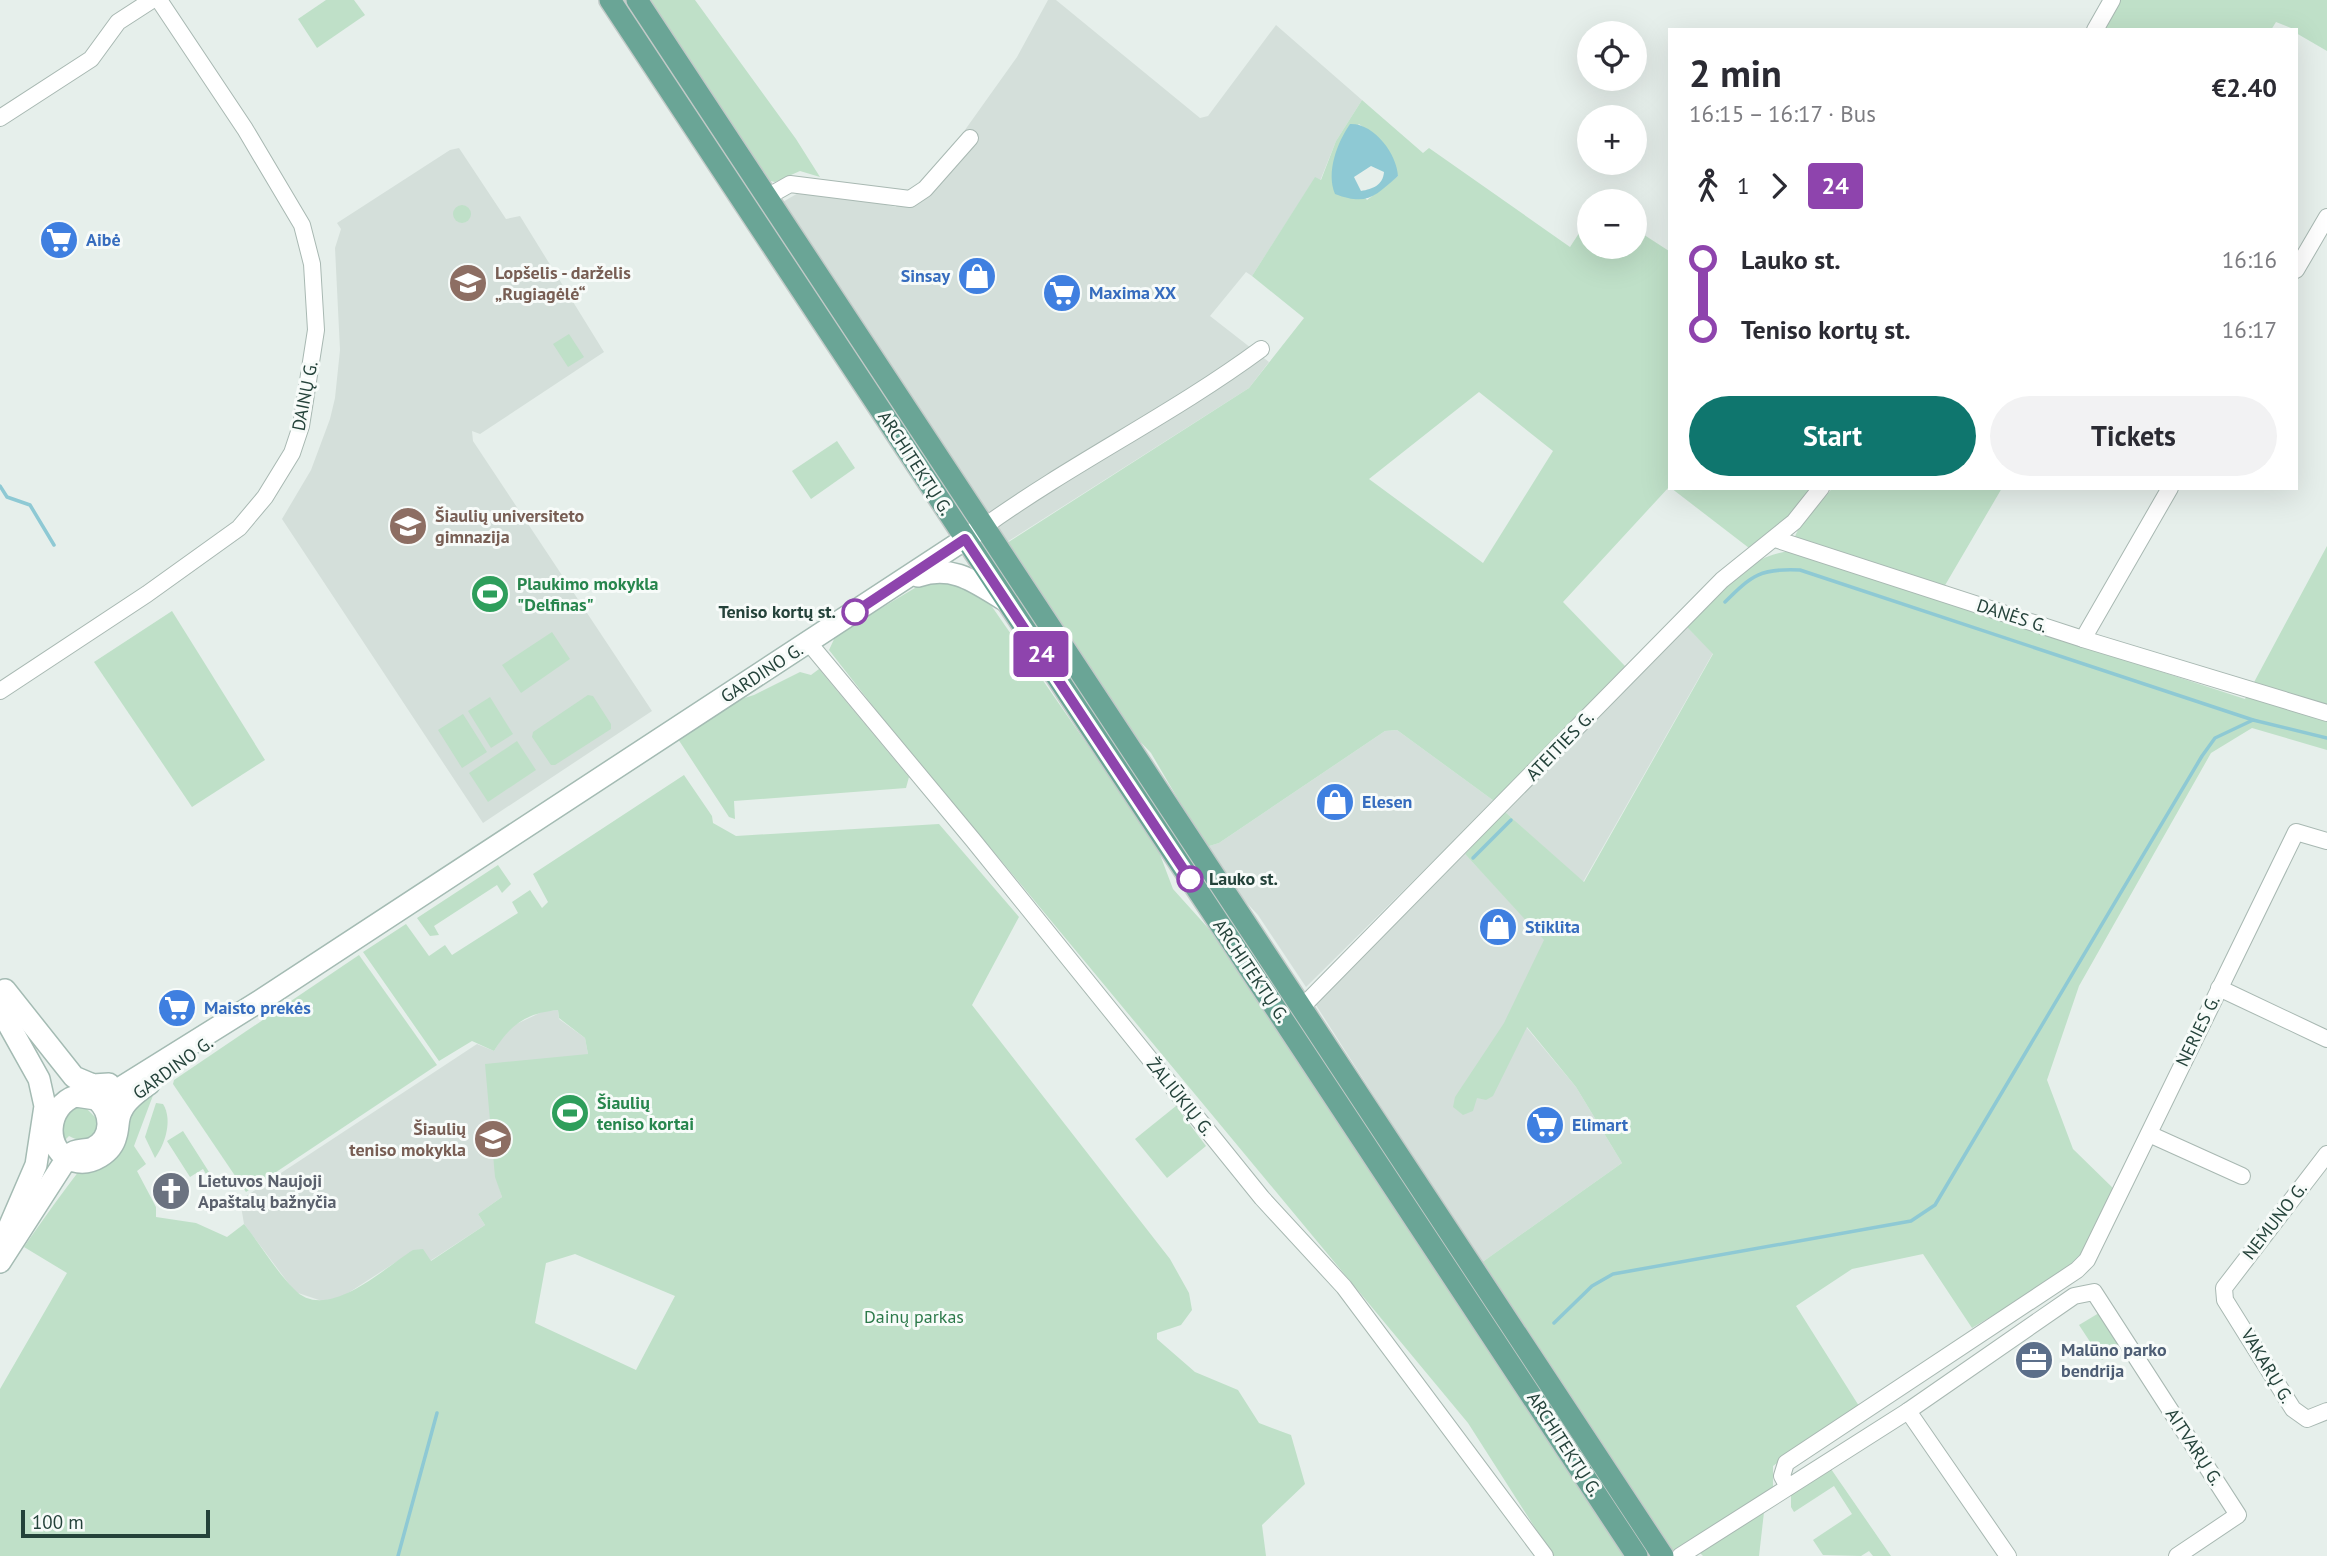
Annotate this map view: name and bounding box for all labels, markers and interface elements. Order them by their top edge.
map controls [1577,21,1647,259]
button: locate [1577,21,1647,91]
text: 2 min [1689,48,1782,97]
text: €2.40 [2212,71,2277,104]
text: 16:15 – 16:17 · Bus [1689,99,1876,128]
button: + [1577,105,1647,175]
icon: walk [1689,167,1727,205]
icon: forward [1760,167,1798,205]
text: 24 [1822,170,1849,201]
text: 1 [1737,171,1750,200]
button: − [1577,189,1647,259]
supermarket icon: Aibė [38,219,80,261]
place label: Aibė [86,228,121,251]
text: Lauko st. [1741,243,1841,276]
text: 16:16 [2222,245,2277,274]
shop icon: Sinsay [956,255,998,297]
place label: Lopšelis - darželis „Rugiagėlė“ [495,261,631,305]
school or university icon: Lopšelis - darželis „Rugiagėlė“ [447,262,489,304]
place label: Sinsay [901,264,950,287]
supermarket icon: Maxima XX [1041,272,1083,314]
place label: Maxima XX [1089,281,1177,304]
text: Teniso kortų st. [1741,313,1911,346]
text: 16:17 [2222,315,2277,344]
street label: DAINŲ G. [286,359,323,433]
button: Start [1689,396,1976,476]
button: Tickets [1990,396,2277,476]
street label: ARCHITEKTŲ G. [873,406,958,519]
place label: Šiaulių universiteto gimnazija [435,504,585,548]
school or university icon: Šiaulių universiteto gimnazija [387,505,429,547]
place label: Plaukimo mokykla "Delfinas" [517,572,659,616]
sports icon: Plaukimo mokykla "Delfinas" [469,573,511,615]
street label: DANĖS G. [1974,593,2050,638]
marker: Teniso kortų st. [842,599,868,625]
place label: Teniso kortų st. [718,600,836,623]
line badge: 24 [1010,631,1072,677]
street label: GARDINO G. [716,638,807,708]
text: 24 [1027,638,1055,669]
street label: ATEITIES G. [1521,706,1599,785]
shop icon: Elesen [1314,781,1356,823]
place label: Elesen [1362,790,1412,813]
marker: Lauko st. [1177,866,1203,892]
place label: Lauko st. [1209,867,1278,890]
shop icon: Stiklita [1477,906,1519,948]
street label: ARCHITEKTŲ G. [1208,915,1294,1027]
place label: Stiklita [1525,915,1580,938]
supermarket icon: Maisto prekės [156,987,198,1029]
street label: NERIES G. [2170,991,2225,1070]
place label: Maisto prekės [204,996,311,1019]
street label: GARDINO G. [128,1031,217,1104]
street label: ŽALIŪKIŲ G. [1142,1053,1219,1140]
place label: Šiaulių teniso kortai [597,1091,694,1135]
sports icon: Šiaulių teniso kortai [549,1092,591,1134]
supermarket icon: Elimart [1524,1104,1566,1146]
place label: Elimart [1572,1113,1629,1136]
place label: Šiaulių teniso mokykla [349,1117,466,1161]
school or university icon: Šiaulių teniso mokykla [472,1118,514,1160]
place label: Lietuvos Naujoji Apaštalų bažnyčia [198,1169,337,1213]
church icon: Lietuvos Naujoji Apaštalų bažnyčia [150,1170,192,1212]
street label: NEMUNO G. [2237,1177,2312,1264]
park label: Dainų parkas [864,1305,964,1328]
street label: VAKARŲ G. [2236,1323,2299,1407]
place label: Malūno parko bendrija [2061,1338,2167,1382]
office icon: Malūno parko bendrija [2013,1339,2055,1381]
street label: ARCHITEKTŲ G. [1522,1387,1607,1500]
street label: AITVARŲ G. [2161,1404,2228,1490]
scale bar [21,1507,210,1539]
text: 100 m [32,1510,84,1534]

